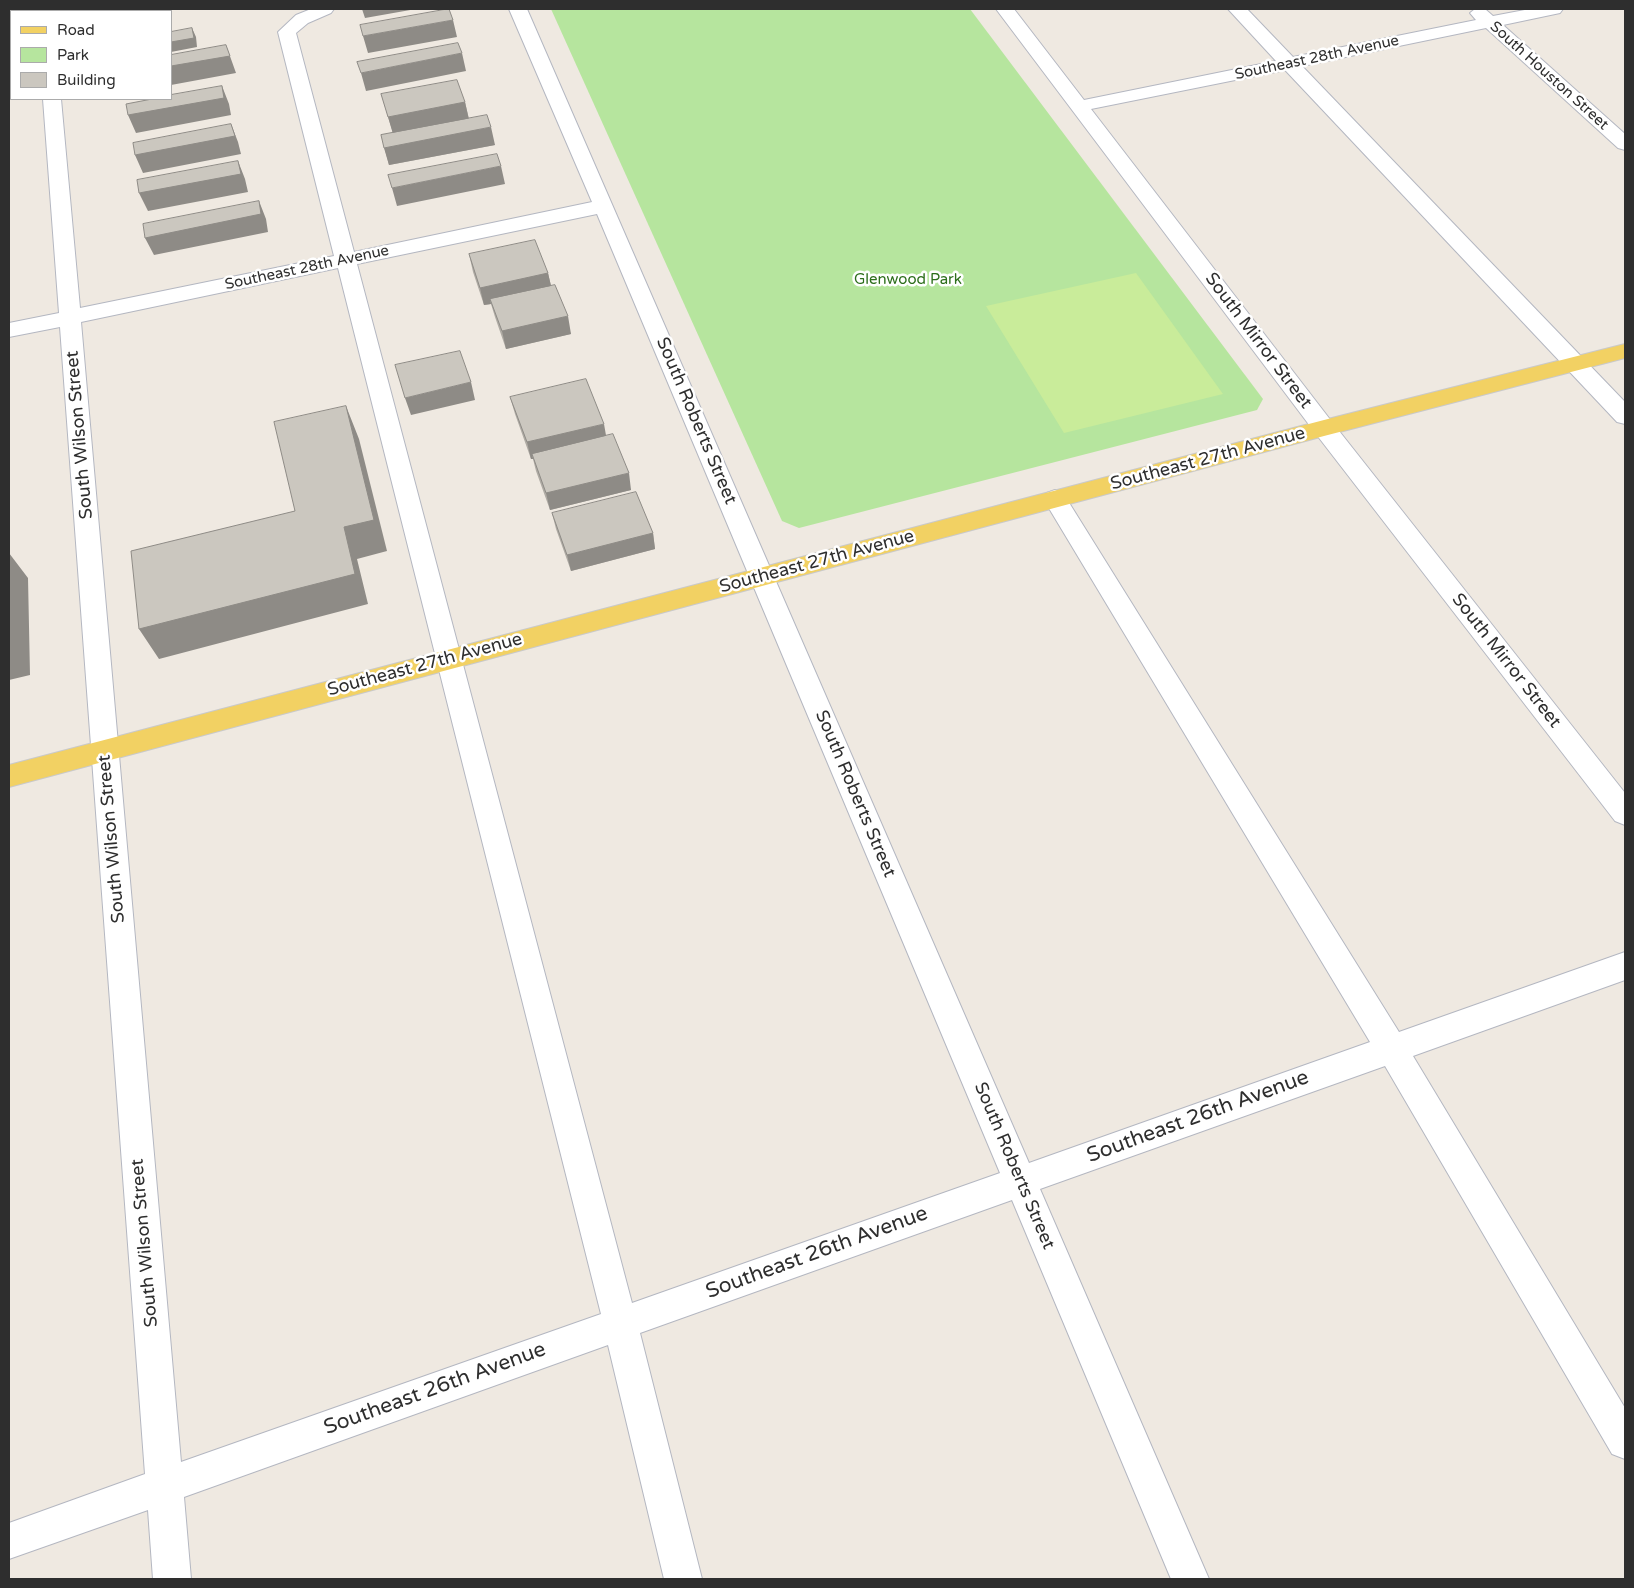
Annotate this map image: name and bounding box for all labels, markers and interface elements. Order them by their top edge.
legend [10,10,172,100]
street label: South Houston Street [1486,18,1612,134]
text: Road [57,21,95,39]
street label: Southeast 28th Avenue [1233,32,1401,84]
text: Park [57,46,89,64]
text: Building [57,71,116,89]
street label: Southeast 28th Avenue [223,242,391,294]
street label: South Mirror Street [1200,269,1316,413]
park label: Glenwood Park [854,271,962,289]
street label: South Roberts Street [651,334,741,508]
street label: South Wilson Street [62,350,98,520]
street label: Southeast 27th Avenue [1108,423,1308,495]
street label: Southeast 27th Avenue [717,526,917,598]
street label: South Mirror Street [1447,589,1565,733]
street label: Southeast 27th Avenue [325,629,525,701]
street label: South Roberts Street [810,707,900,881]
street label: South Wilson Street [94,754,130,924]
street label: Southeast 26th Avenue [1084,1065,1312,1169]
street label: South Roberts Street [969,1079,1059,1253]
street label: South Wilson Street [127,1158,163,1328]
street label: Southeast 26th Avenue [703,1201,931,1305]
street label: Southeast 26th Avenue [321,1337,549,1441]

